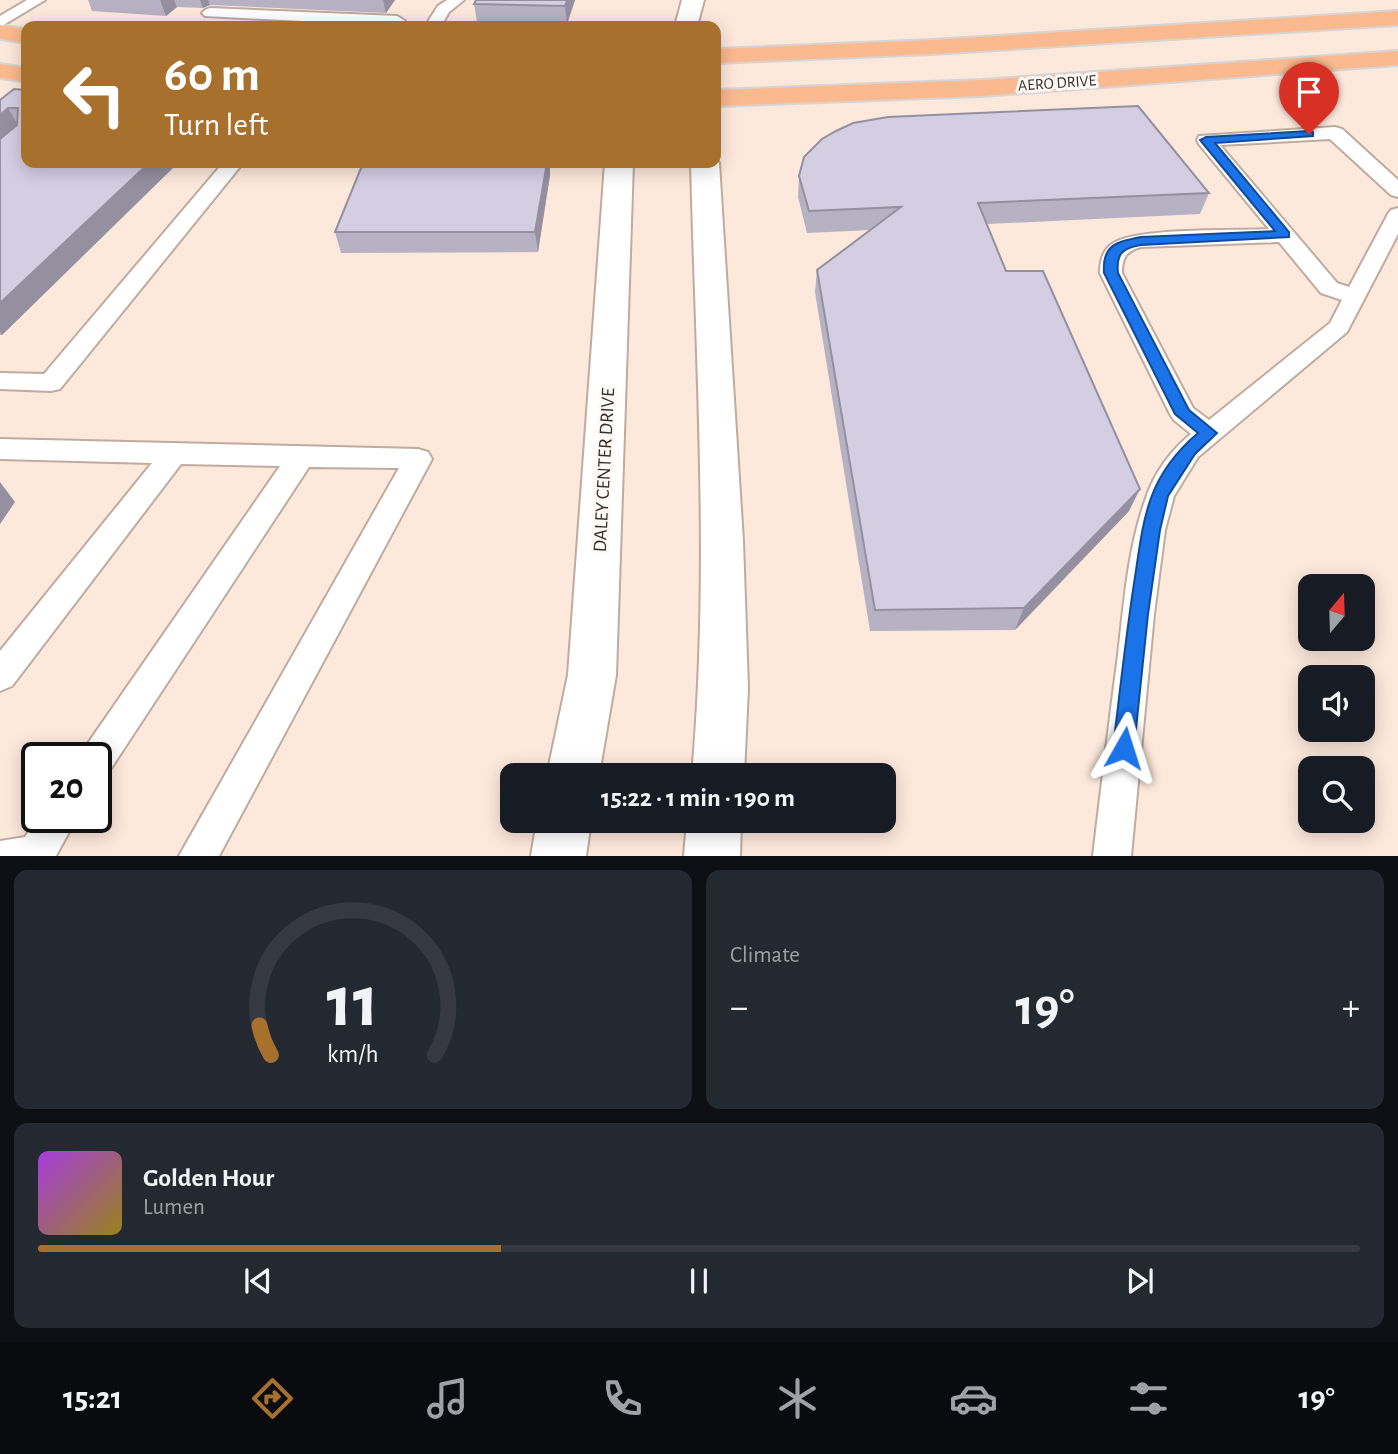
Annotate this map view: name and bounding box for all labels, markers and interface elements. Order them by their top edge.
icon: left [49,49,140,140]
text: 60 m [164,51,260,100]
pin [1279,62,1339,134]
street label: AERO DRIVE [1017,72,1097,94]
icon: arrive [1290,73,1328,111]
text: Turn left [164,109,268,141]
street label: DALEY CENTER DRIVE [591,387,618,553]
north arrow [1298,574,1376,651]
map controls [1298,574,1375,833]
button: sound [1298,665,1375,742]
position arrow [1087,711,1161,785]
speed limit sign: 20 [21,742,112,833]
button: search [1298,756,1375,833]
text: 15:22 · 1 min · 190 m [601,785,795,811]
text: Climate [730,944,800,967]
text: 11 [327,968,379,1041]
text: 19° [1015,982,1075,1034]
text: − [730,989,748,1027]
text: + [1342,989,1360,1027]
text: km/h [327,1042,379,1067]
text: Golden Hour [143,1165,274,1191]
text: Lumen [143,1196,205,1219]
icon: previous [239,1262,277,1300]
icon: pause [680,1262,718,1300]
icon: next [1121,1262,1159,1300]
icon: directions [248,1374,297,1423]
icon: music [423,1374,472,1423]
icon: phone [598,1374,647,1423]
icon: climate [773,1374,822,1423]
icon: car [949,1374,998,1423]
icon: filters [1124,1374,1173,1423]
text: 15:21 [63,1382,122,1414]
text: 19° [1299,1382,1335,1414]

